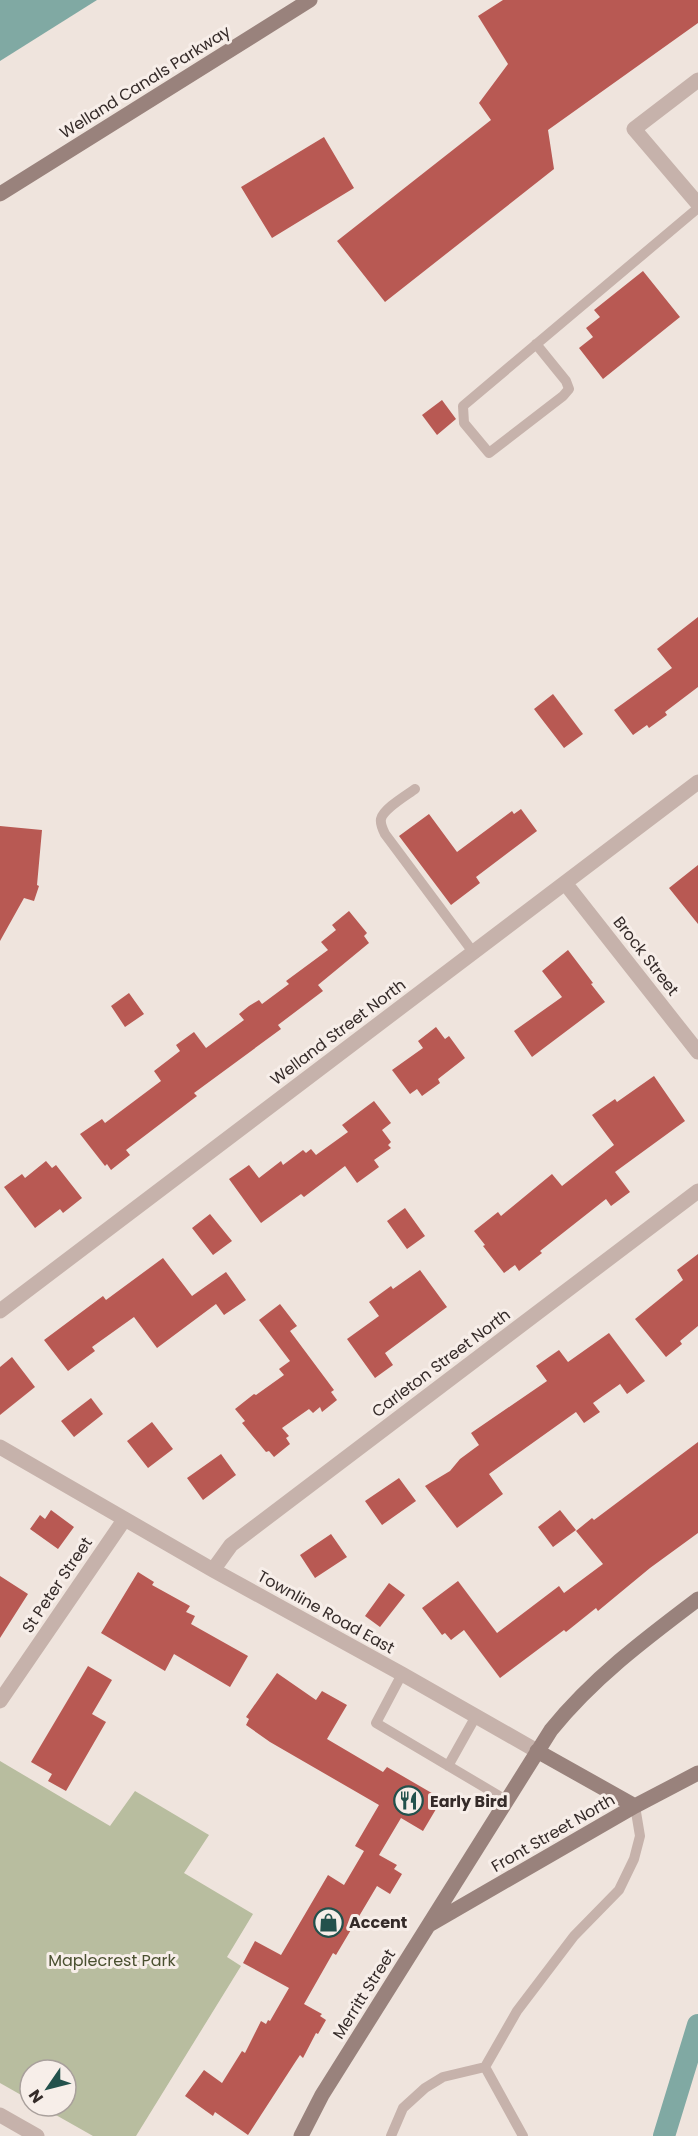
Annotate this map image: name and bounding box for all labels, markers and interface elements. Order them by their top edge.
street label: Welland Canals Parkway [55,20,235,144]
street label: Brock Street [608,911,684,1001]
street label: Welland Street North [266,973,410,1091]
street label: Carleton Street North [367,1303,515,1423]
street label: St Peter Street [16,1532,98,1638]
street label: Townline Road East [253,1565,399,1659]
restaurant icon: Early Bird [393,1785,425,1817]
street label: Front Street North [487,1788,619,1878]
place label: Early Bird [430,1790,508,1813]
shop icon: Accent [312,1906,344,1938]
place label: Accent [349,1911,407,1934]
street label: Merritt Street [327,1944,401,2043]
park label: Maplecrest Park [48,1949,177,1972]
north arrow [18,2058,78,2118]
text: N [23,2085,49,2108]

